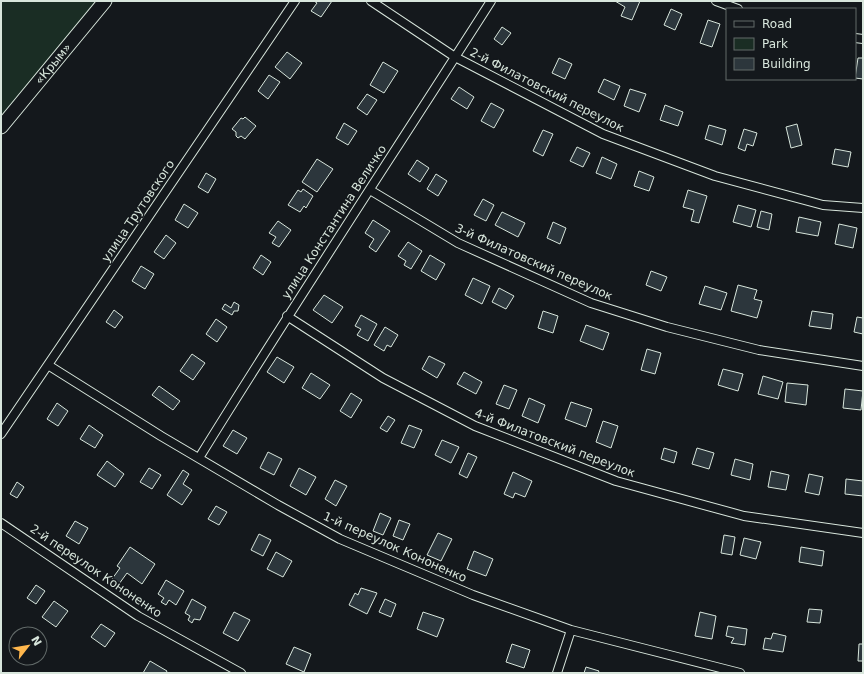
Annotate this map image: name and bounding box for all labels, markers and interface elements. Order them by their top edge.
legend [726,8,856,80]
text: Road [762,17,792,31]
text: Park [762,37,788,51]
street label: «Крым» [32,40,74,87]
street label: 2-й Филатовский переулок [468,45,626,135]
text: Building [762,57,811,71]
street label: улица Константина Величко [279,142,389,302]
street label: улица Трутовского [99,157,177,265]
street label: 3-й Филатовский переулок [453,221,615,303]
street label: 4-й Филатовский переулок [473,406,637,480]
street label: 1-й переулок Кононенко [321,509,469,585]
street label: 2-й переулок Кононенко [28,522,164,620]
north arrow [8,626,48,666]
text: N [28,634,44,648]

